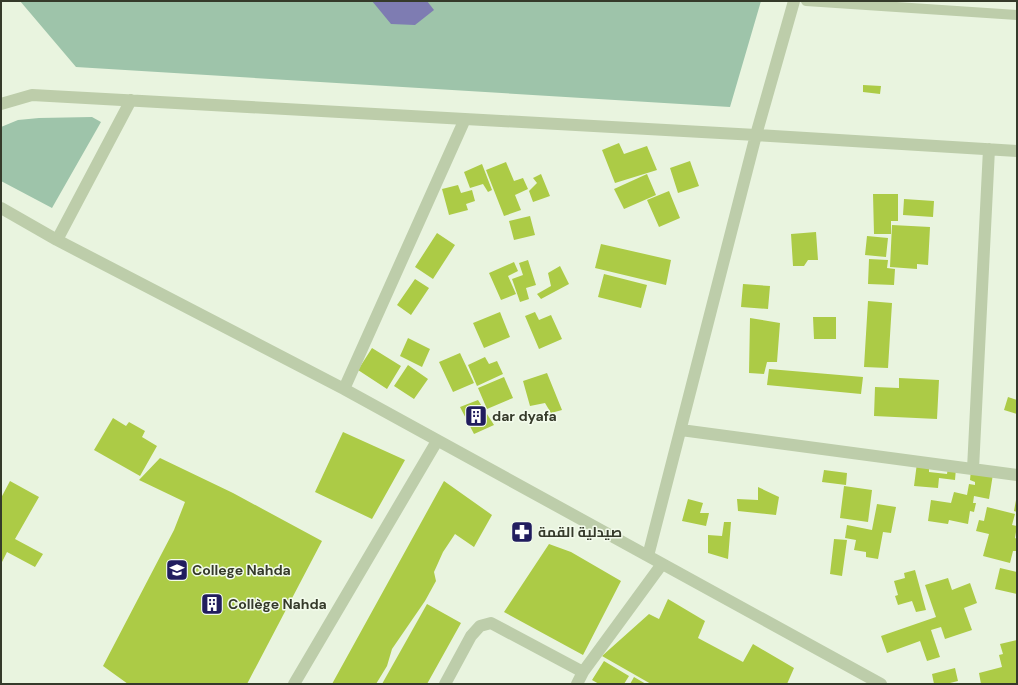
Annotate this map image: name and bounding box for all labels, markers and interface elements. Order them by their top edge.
building icon: dar dyafa [463,403,489,429]
place label: dar dyafa [492,407,557,425]
pharmacy icon: صيدلية القمة [509,519,535,545]
place label: صيدلية القمة [538,523,622,541]
school or university icon: College Nahda [164,557,190,583]
place label: College Nahda [192,561,291,579]
building icon: Collège Nahda [199,591,225,617]
place label: Collège Nahda [228,595,327,613]

